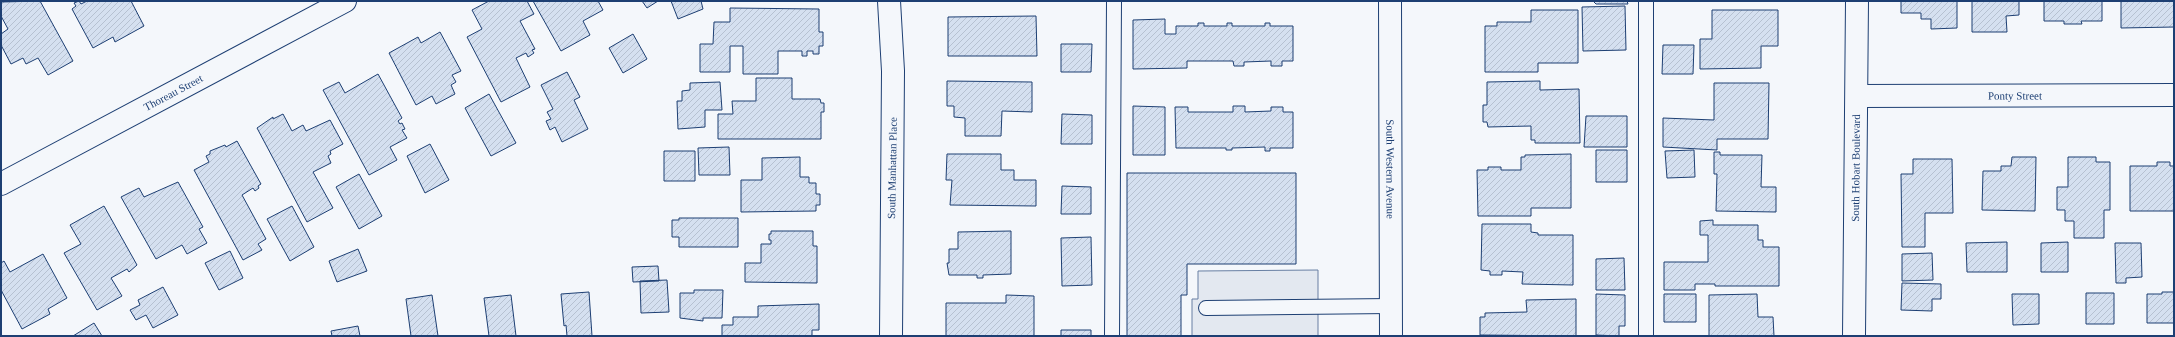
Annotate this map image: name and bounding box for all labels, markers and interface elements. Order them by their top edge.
street label: Thoreau Street [142,72,205,113]
street label: Ponty Street [1988,89,2042,102]
street label: South Hobart Boulevard [1849,114,1862,222]
street label: South Manhattan Place [885,117,899,219]
street label: South Western Avenue [1384,119,1397,219]

